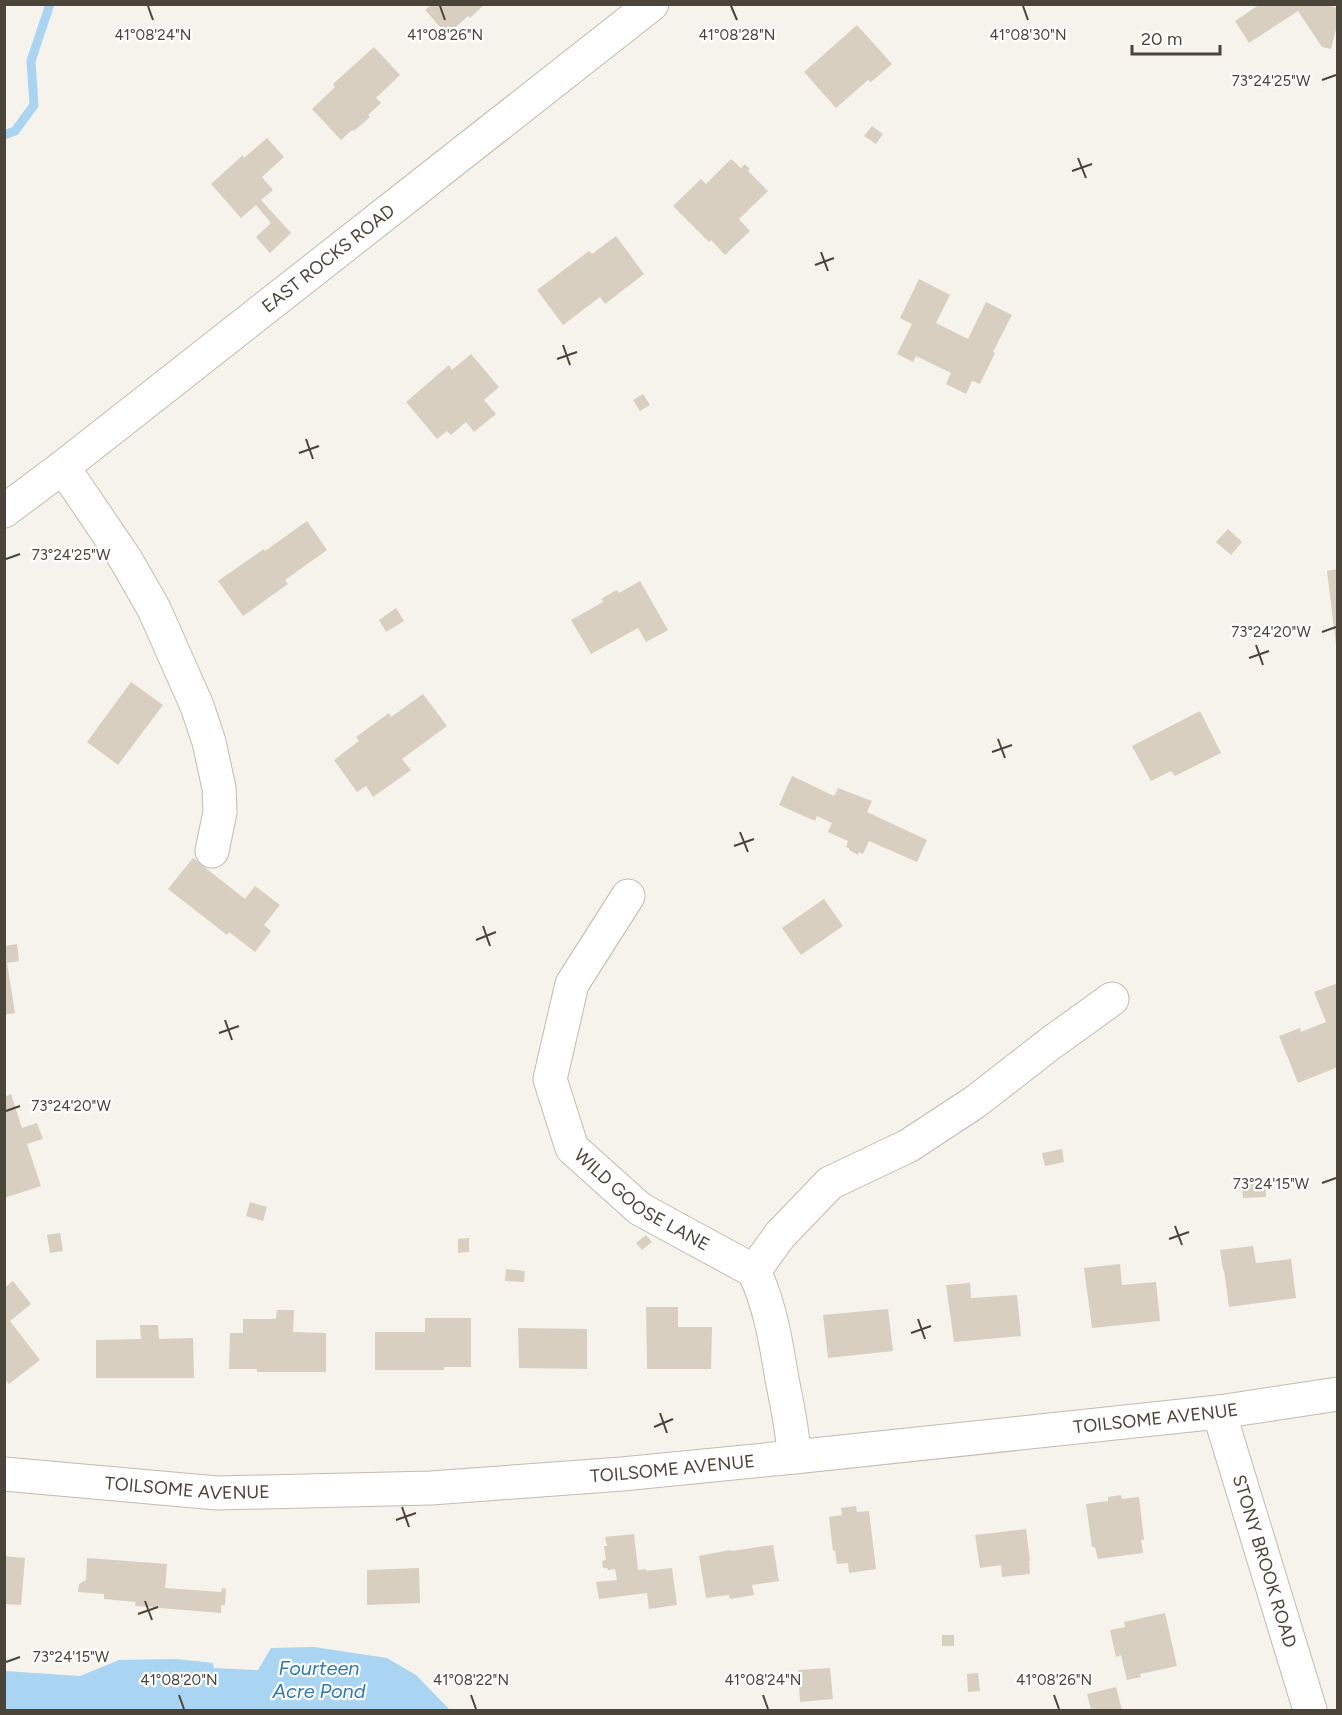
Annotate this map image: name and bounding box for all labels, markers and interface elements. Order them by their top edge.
scale bar [1132,18,1220,56]
text: 41°08'24"N [115,26,191,44]
text: 41°08'26"N [407,26,483,44]
text: 41°08'28"N [699,26,775,44]
text: 41°08'30"N [989,26,1067,44]
text: 20 m [1141,28,1182,50]
text: 73°24'25"W [1232,72,1311,90]
street label: EAST ROCKS ROAD [257,200,399,317]
text: 73°24'25"W [32,546,111,564]
text: 73°24'20"W [1231,623,1311,641]
text: 73°24'20"W [31,1097,111,1115]
street label: WILD GOOSE LANE [570,1144,713,1256]
text: 73°24'15"W [1233,1175,1310,1193]
street label: TOILSOME AVENUE [1072,1398,1240,1438]
street label: TOILSOME AVENUE [589,1450,756,1487]
street label: TOILSOME AVENUE [104,1472,270,1504]
street label: STONY BROOK ROAD [1228,1472,1301,1650]
text: 73°24'15"W [33,1648,110,1666]
water label: Fourteen Acre Pond [272,1656,366,1703]
text: 41°08'20"N [140,1671,218,1689]
text: 41°08'22"N [433,1671,509,1689]
text: 41°08'24"N [725,1671,801,1689]
text: 41°08'26"N [1016,1671,1092,1689]

